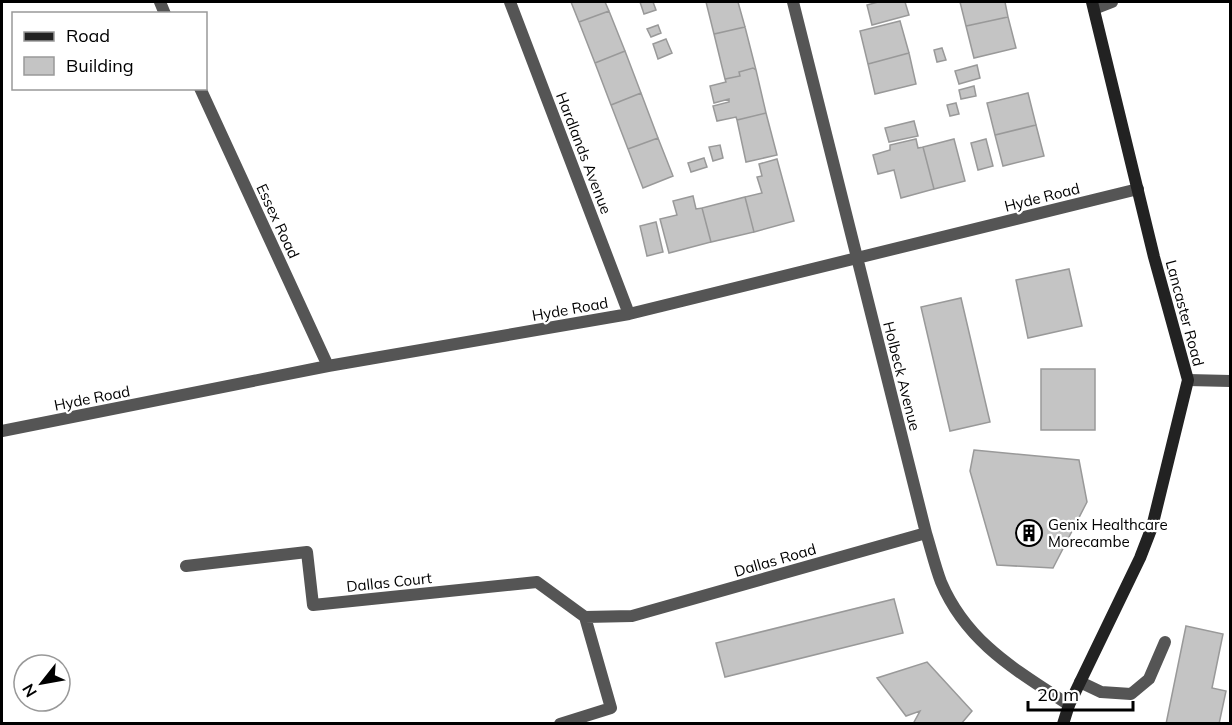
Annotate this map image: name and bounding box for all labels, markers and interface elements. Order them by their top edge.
legend [12,12,207,90]
text: Road [66,24,110,47]
text: Building [66,54,134,77]
street label: Hardlands Avenue [552,89,616,217]
street label: Hyde Road [1002,178,1082,216]
street label: Essex Road [252,181,304,261]
street label: Lancaster Road [1162,258,1208,368]
street label: Hyde Road [530,293,610,325]
street label: Holbeck Avenue [879,319,925,433]
street label: Hyde Road [52,381,132,415]
place label: Genix Healthcare Morecambe [1048,515,1168,551]
building icon: Genix Healthcare Morecambe [1014,518,1044,548]
street label: Dallas Road [732,539,818,581]
street label: Dallas Court [345,568,433,596]
north arrow [12,653,72,713]
scale bar [1028,674,1133,712]
text: N [17,680,41,701]
text: 20 m [1037,683,1079,706]

